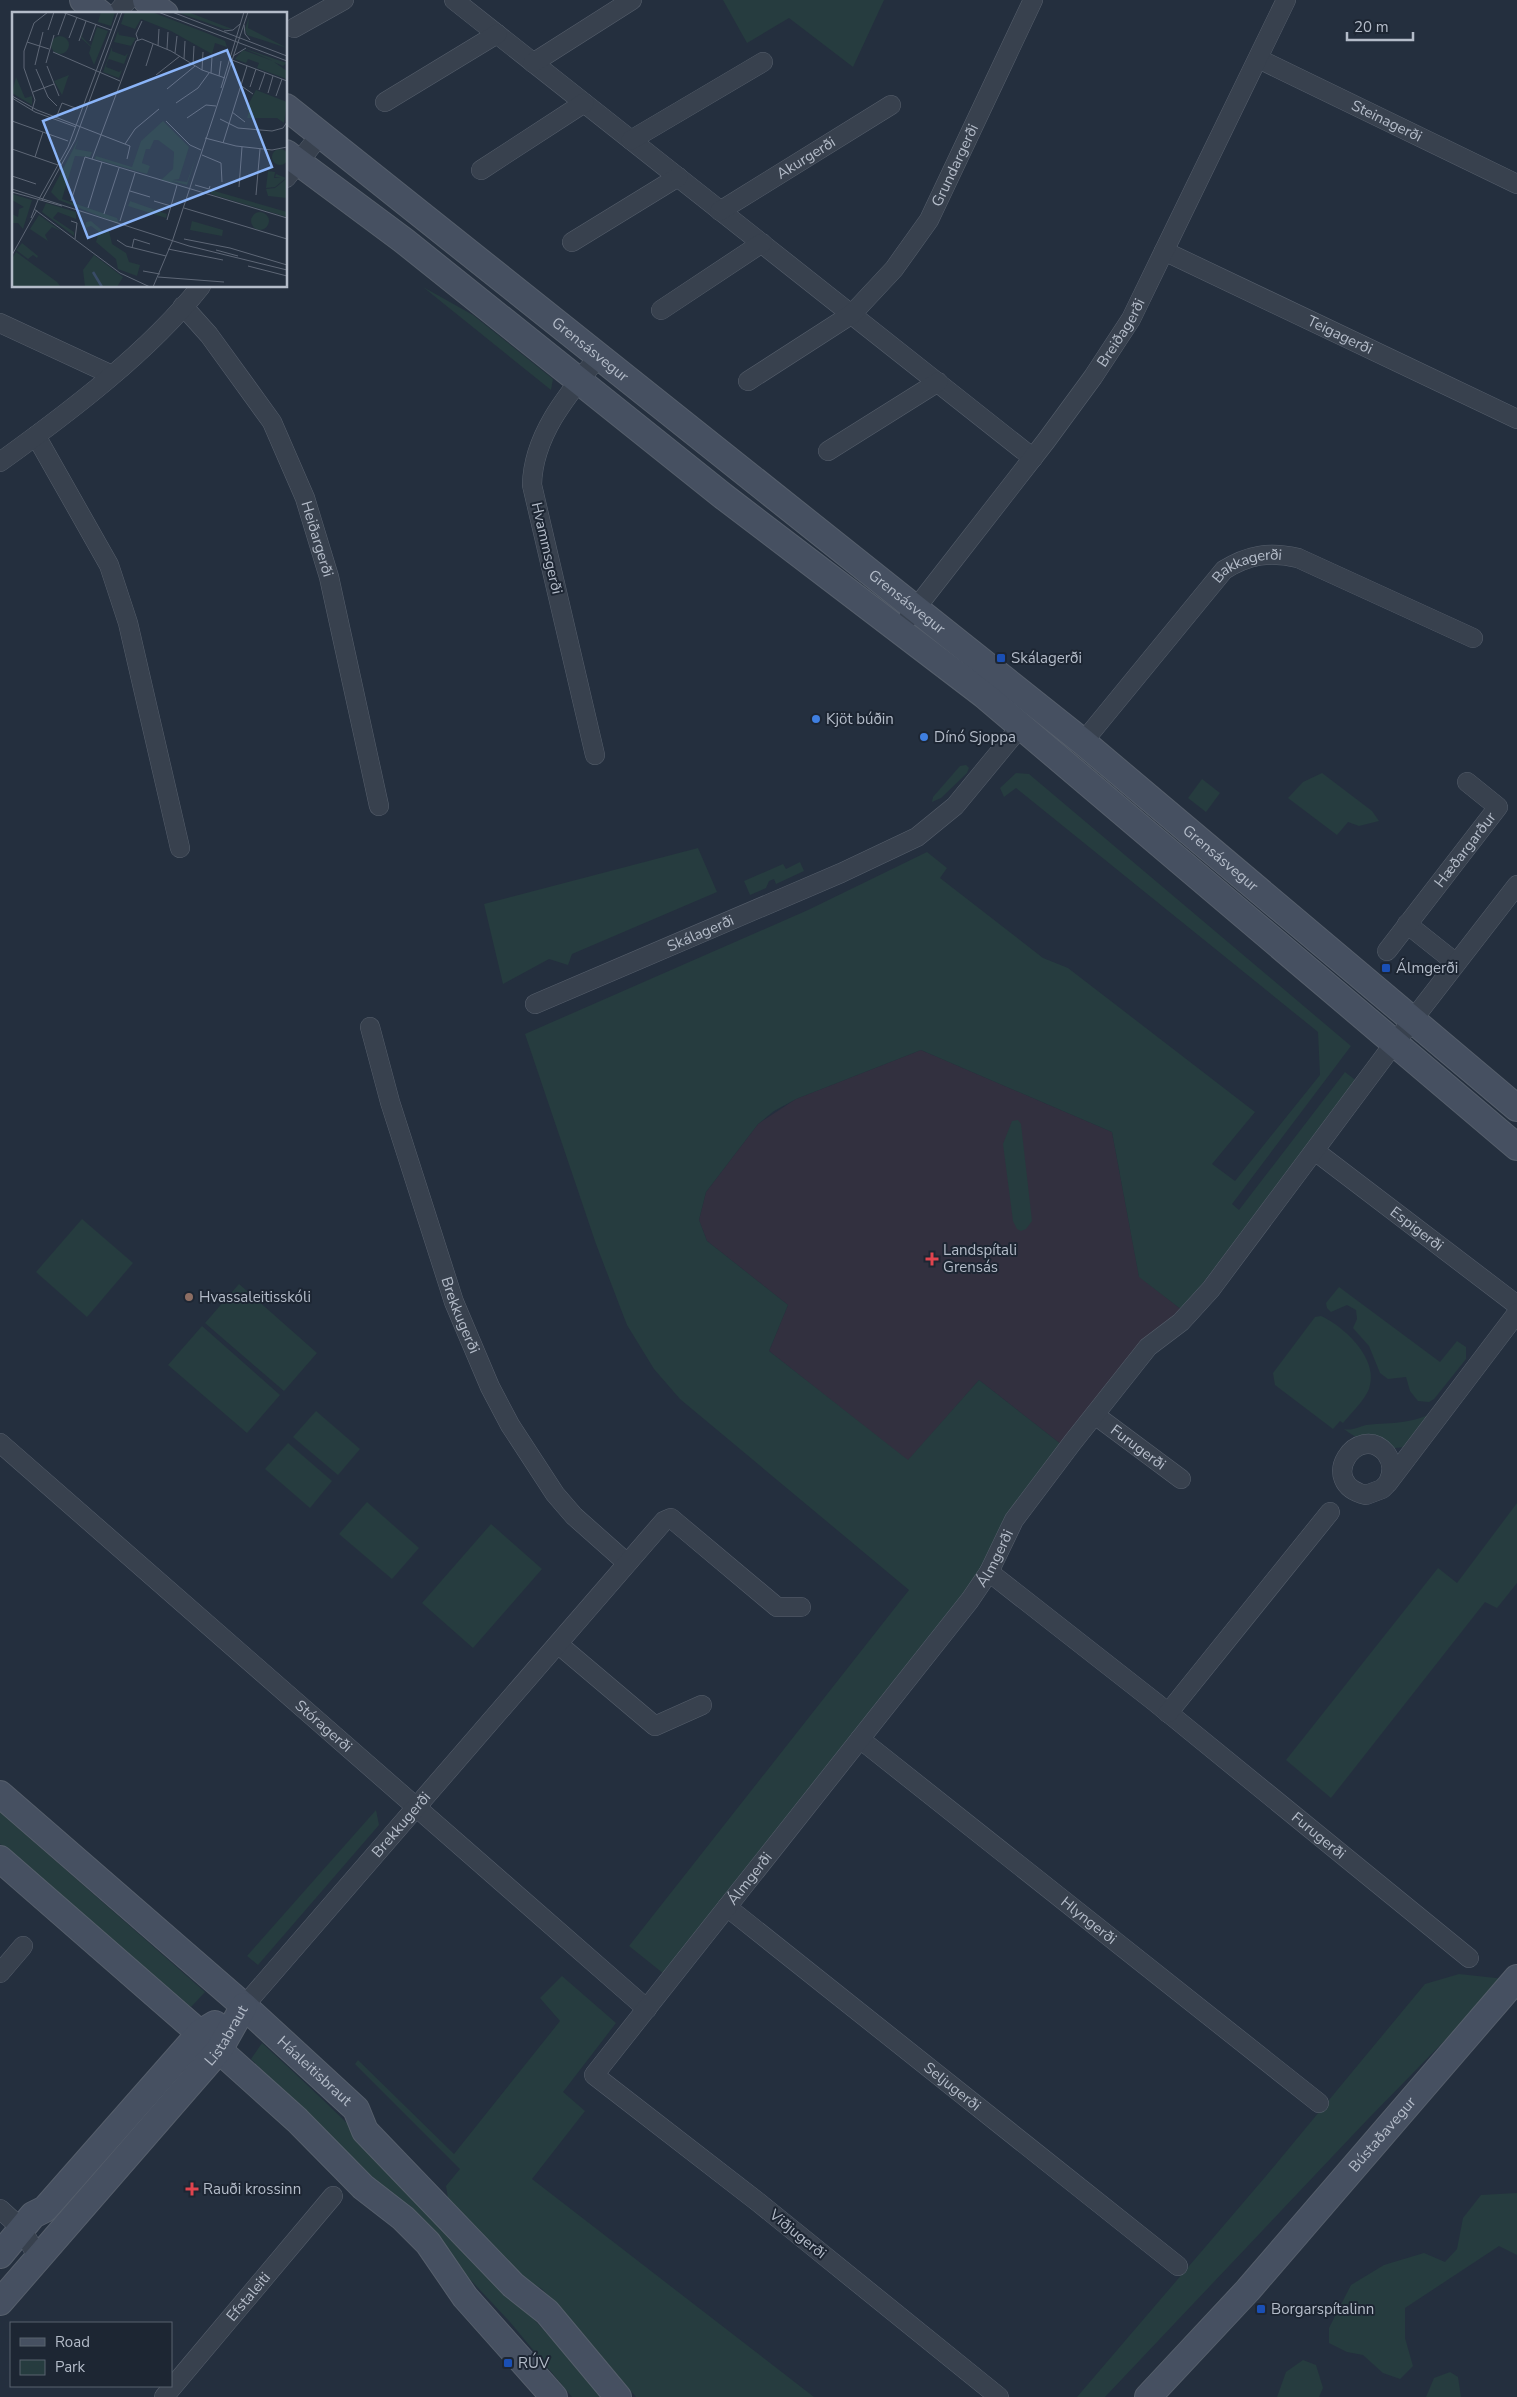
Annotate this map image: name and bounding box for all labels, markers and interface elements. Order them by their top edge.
scale bar [1347,10,1413,42]
inset map [12,12,288,288]
text: 20 m [1354,17,1389,37]
street label: Steinagerði [1348,95,1425,147]
street label: Grundargerði [927,121,983,210]
street label: Akurgerði [772,132,839,184]
street label: Breiðagerði [1092,295,1150,371]
street label: Teigagerði [1304,311,1376,359]
street label: Grensásvegur [548,313,633,387]
street label: Heiðargerði [296,498,338,579]
street label: Hvammsgerði [527,500,567,596]
street label: Bakkagerði [1207,545,1283,587]
street label: Grensásvegur [864,565,950,639]
place label: Skálagerði [1011,648,1082,668]
marker: Skálagerði [995,652,1007,664]
place label: Kjöt búðin [826,709,894,729]
marker: Kjöt búðin [810,713,822,725]
place label: Dínó Sjoppa [934,727,1016,747]
marker: Dínó Sjoppa [918,731,930,743]
street label: Hæðargarður [1430,807,1501,891]
street label: Grensásvegur [1179,820,1263,896]
street label: Skálagerði [664,910,737,956]
place label: Álmgerði [1396,958,1458,978]
marker: Álmgerði [1380,962,1392,974]
street label: Espigerði [1386,1202,1448,1255]
place label: Landspítali Grensás [943,1240,1017,1277]
marker: Landspítali Grensás [925,1252,939,1266]
street label: Brekkugerði [437,1274,485,1356]
place label: Hvassaleitisskóli [199,1287,311,1307]
marker: Hvassaleitisskóli [183,1291,195,1303]
street label: Furugerði [1107,1420,1170,1474]
street label: Álmgerði [972,1526,1018,1591]
street label: Stóragerði [291,1696,357,1757]
street label: Brekkugerði [367,1787,435,1862]
street label: Furugerði [1287,1807,1350,1863]
street label: Álmgerði [722,1848,777,1909]
street label: Hlyngerði [1057,1892,1121,1949]
street label: Listabraut [200,2001,253,2070]
street label: Háaleitisbraut [273,2031,357,2111]
street label: Seljugerði [920,2057,985,2115]
street label: Bústaðavegur [1344,2092,1421,2176]
place label: Rauði krossinn [203,2179,301,2199]
marker: Rauði krossinn [185,2182,199,2196]
street label: Viðjugerði [764,2204,831,2263]
street label: Efstaleiti [222,2268,275,2326]
place label: Borgarspítalinn [1271,2299,1374,2319]
marker: Borgarspítalinn [1255,2303,1267,2315]
legend [10,2322,172,2387]
text: Road [55,2332,90,2352]
place label: RÚV [518,2352,550,2373]
text: Park [55,2357,85,2377]
marker: RÚV [502,2357,514,2369]

